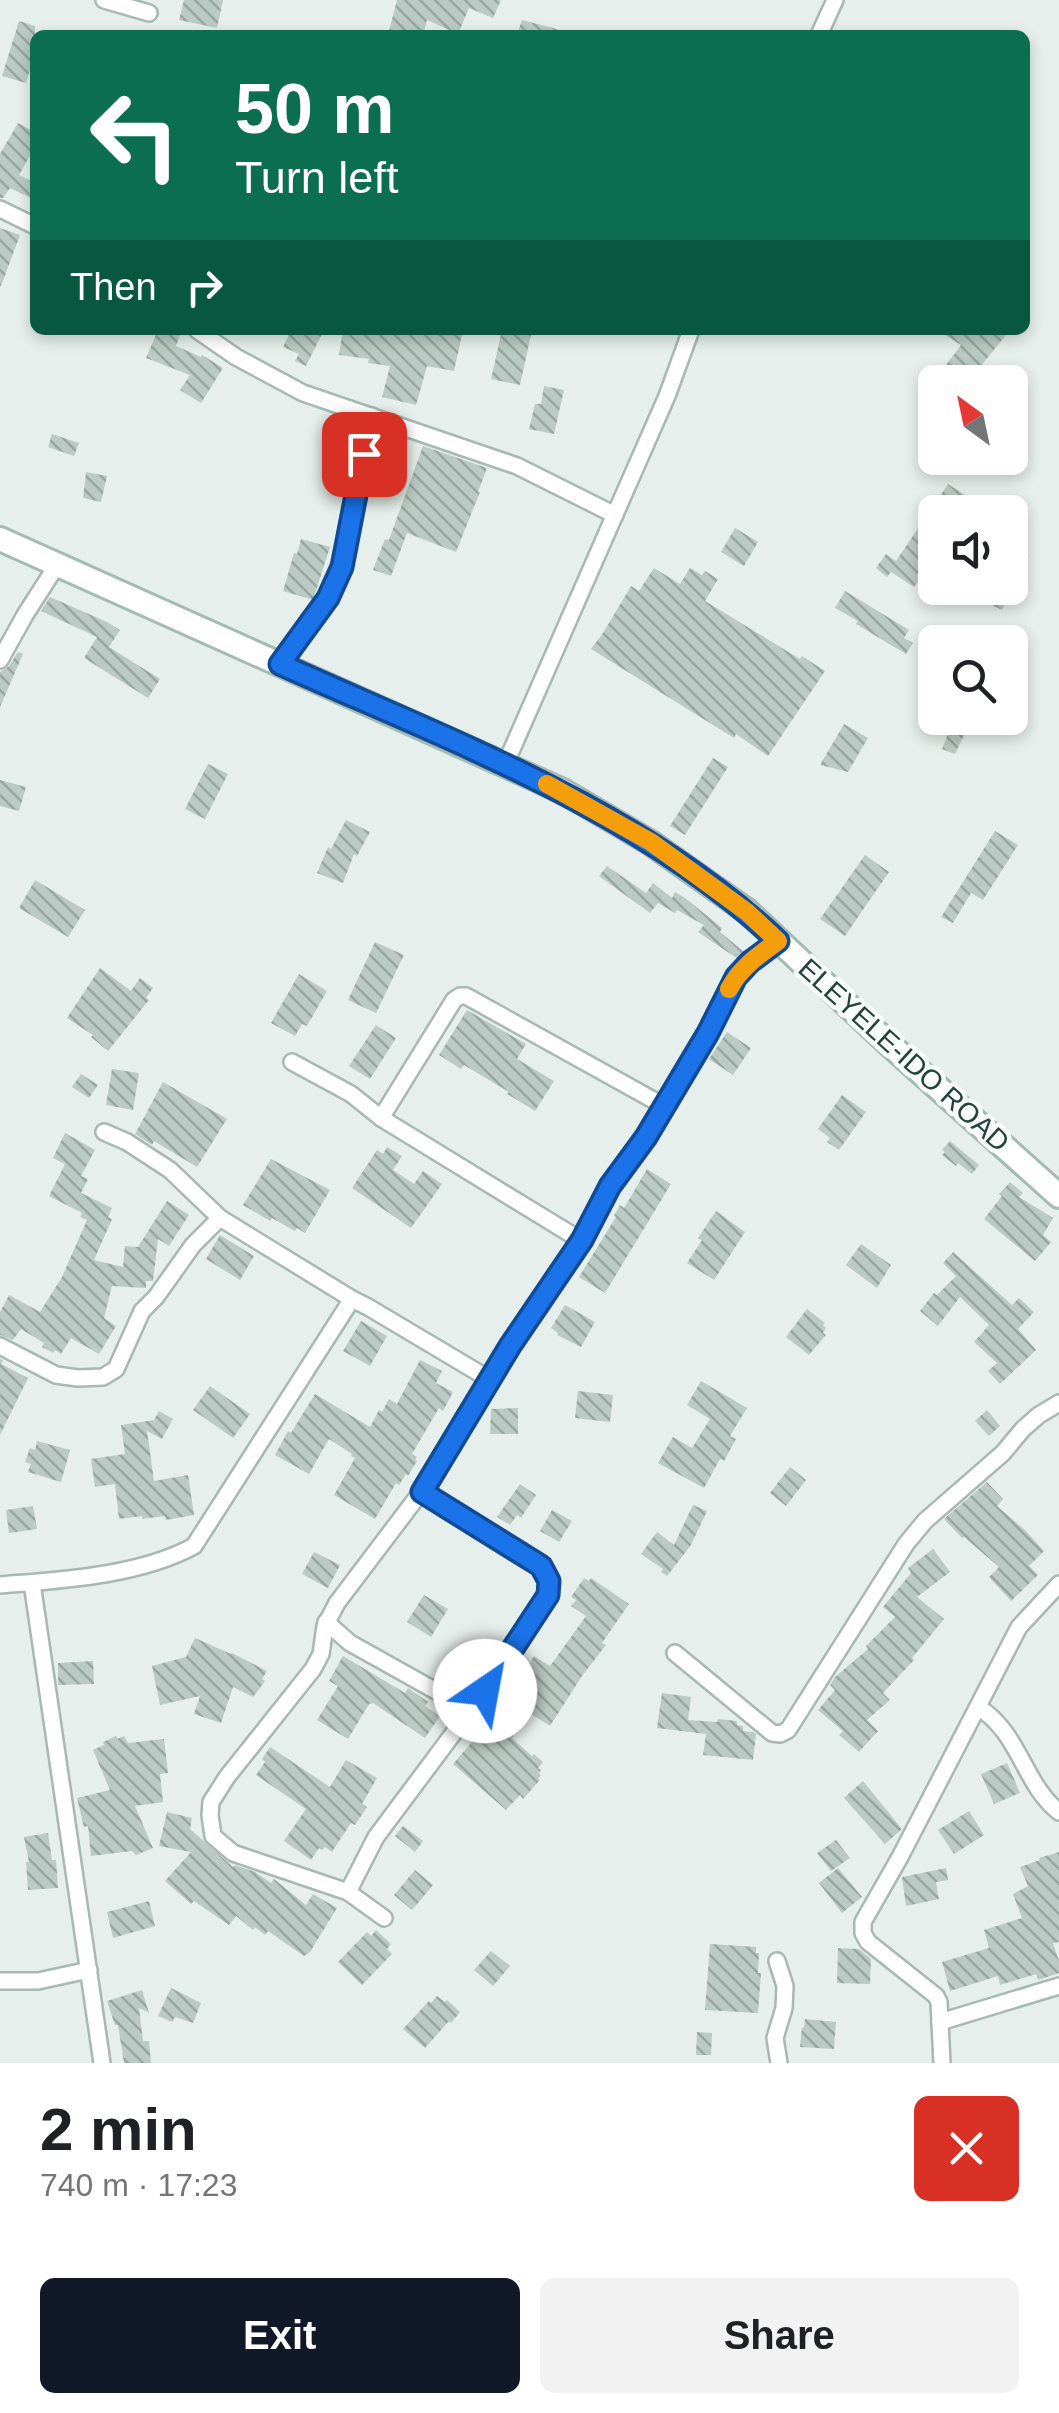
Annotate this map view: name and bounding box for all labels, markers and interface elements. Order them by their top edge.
icon: left [70,70,200,200]
text: 50 m [235,70,395,148]
text: Turn left [235,152,398,203]
icon: right [177,260,232,315]
text: Then [70,266,157,308]
north arrow [918,365,1028,475]
map controls [918,365,1028,735]
pin [322,412,407,497]
icon: arrive [337,427,392,482]
button: sound [918,495,1028,605]
button: search [918,625,1028,735]
street label: ELEYELE-IDO ROAD [792,952,1016,1158]
position arrow [433,1639,537,1743]
text: 2 min [40,2096,197,2163]
button: close [914,2096,1019,2201]
text: 740 m · 17:23 [40,2167,237,2203]
button: Exit [40,2278,520,2393]
button: Share [540,2278,1019,2393]

